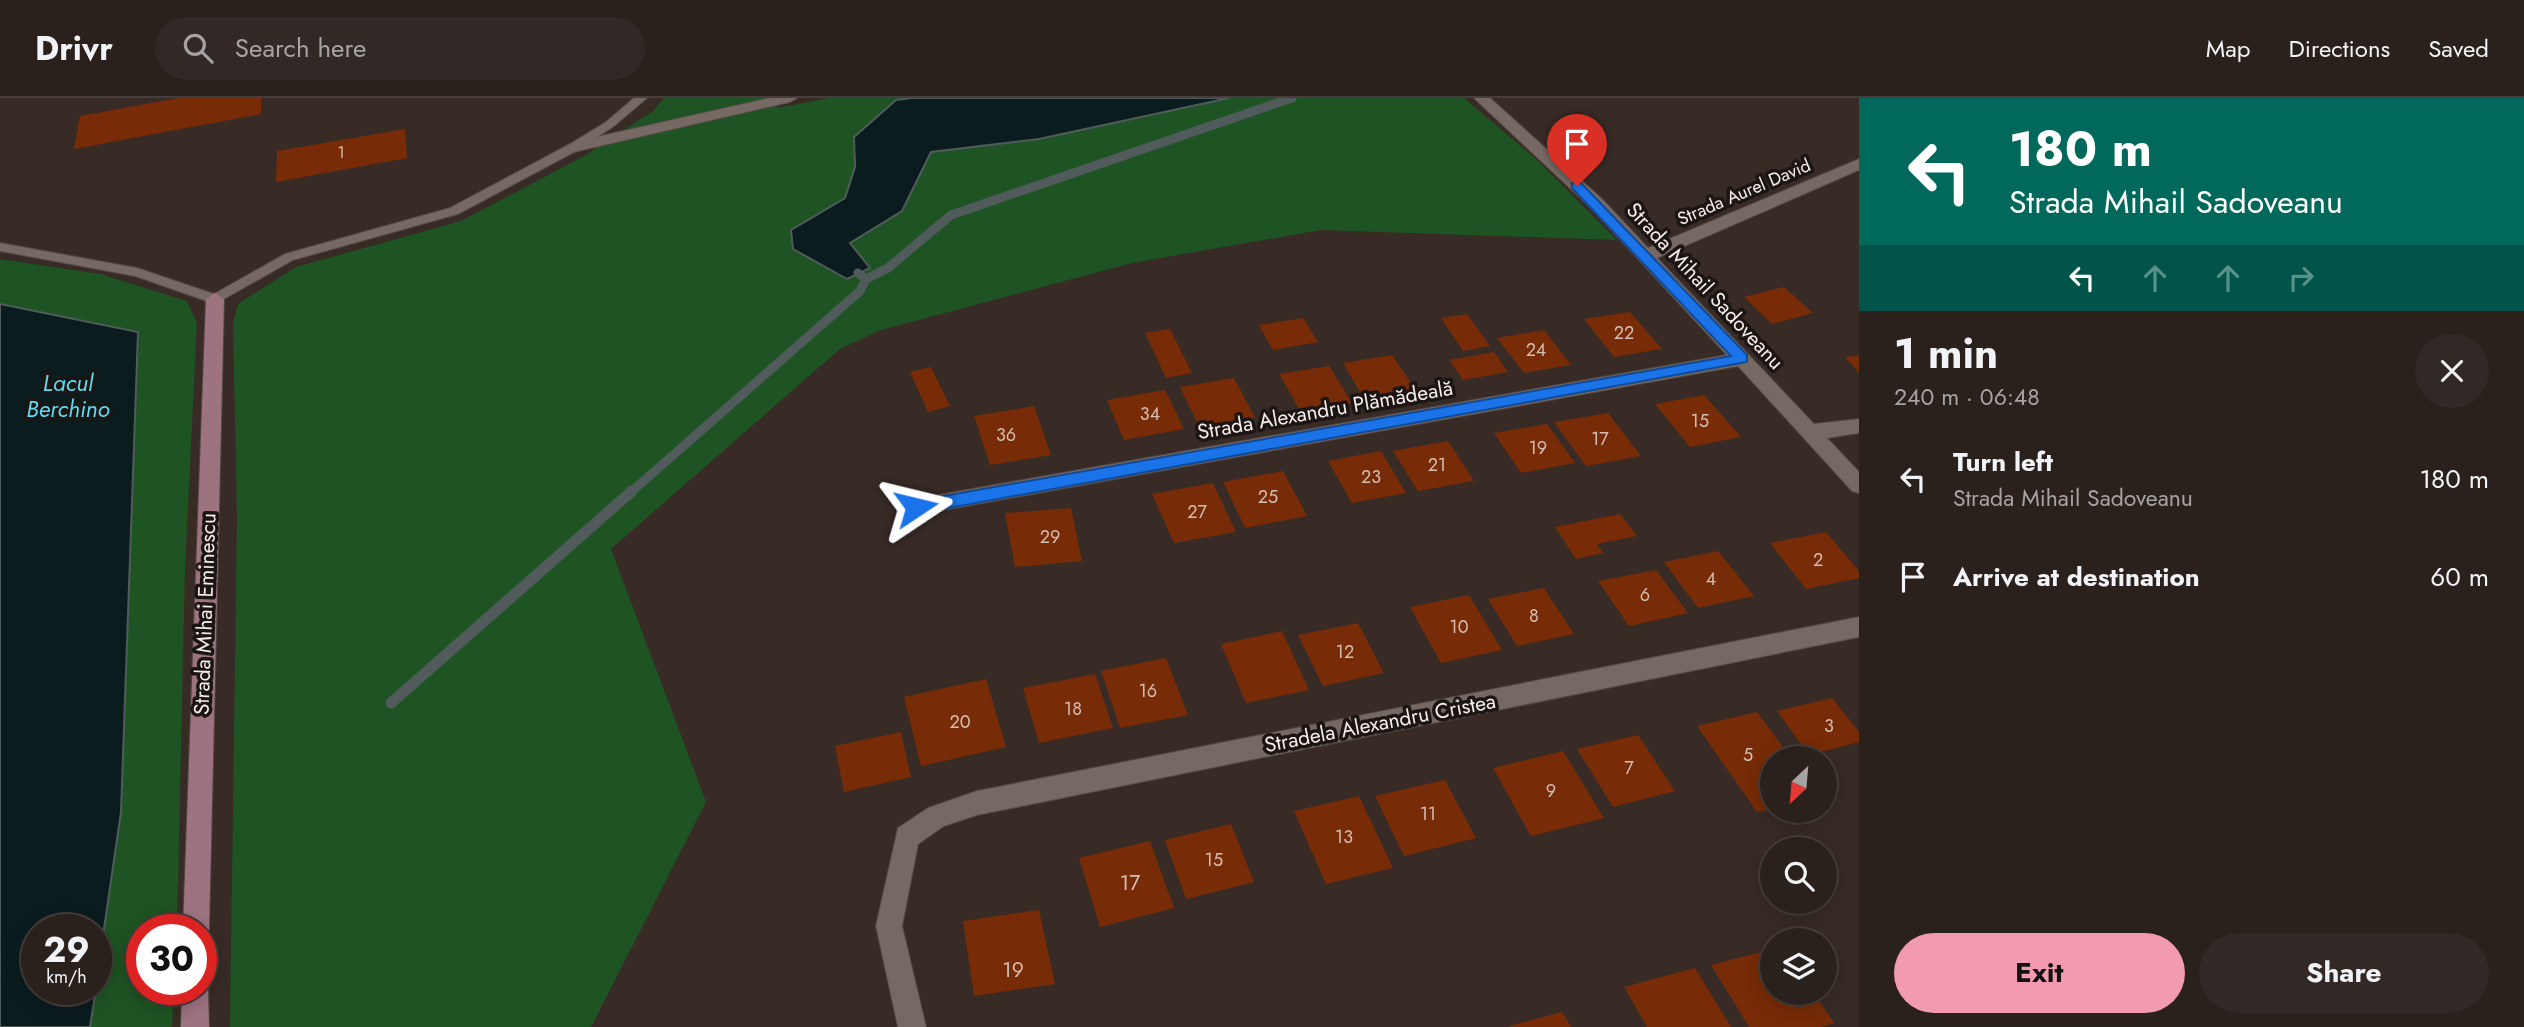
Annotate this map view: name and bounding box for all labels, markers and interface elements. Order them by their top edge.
search box [155,17,645,80]
text: Drivr [35,25,113,72]
icon: search [179,29,217,67]
text: Search here [235,29,366,67]
text: Map [2206,31,2251,66]
text: Directions [2289,31,2390,66]
text: Saved [2428,31,2489,66]
pin [1547,114,1607,186]
text: 180 m [2009,114,2152,184]
icon: arrive [1558,125,1596,163]
icon: left [1894,126,1985,217]
house number: 1 [337,141,345,164]
street label: Strada Aurel David [1673,152,1815,232]
text: Strada Mihail Sadoveanu [2009,179,2343,225]
street label: Strada Mihail Sadoveanu [1619,196,1791,376]
icon: left [2063,259,2101,297]
icon: ahead [2136,259,2174,297]
icon: ahead [2209,259,2247,297]
icon: right [2282,259,2320,297]
house number: 22 [1614,320,1634,346]
text: 1 min [1894,323,1998,384]
button: close [2415,334,2489,408]
house number: 24 [1526,337,1546,363]
water label: Lacul Berchino [26,366,110,426]
street label: Strada Alexandru Plămădeală [1195,373,1455,447]
text: 240 m · 06:48 [1894,380,2040,414]
house number: 34 [1140,401,1160,427]
house number: 15 [1691,408,1709,434]
house number: 36 [996,422,1016,448]
house number: 17 [1591,426,1609,452]
house number: 19 [1529,435,1547,461]
text: Turn left [1953,443,2053,481]
house number: 21 [1428,452,1446,478]
icon: left [1894,460,1932,498]
text: 180 m [2419,460,2489,498]
house number: 23 [1361,464,1381,490]
position arrow [879,470,953,544]
text: Strada Mihail Sadoveanu [1953,481,2193,515]
house number: 25 [1258,484,1278,510]
house number: 27 [1187,499,1207,525]
street label: Strada Mihai Eminescu [186,512,224,716]
house number: 29 [1040,524,1060,550]
house number: 2 [1813,547,1823,573]
icon: arrive [1894,558,1932,596]
text: Arrive at destination [1953,558,2200,596]
text: 60 m [2430,558,2489,596]
house number: 4 [1706,566,1716,592]
house number: 6 [1640,582,1650,608]
house number: 8 [1529,603,1539,629]
house number: 10 [1450,614,1469,640]
house number: 12 [1336,639,1354,665]
house number: 16 [1139,678,1157,704]
street label: Stradela Alexandru Cristea [1262,686,1498,760]
house number: 18 [1064,696,1082,722]
house number: 20 [949,709,971,735]
house number: 3 [1824,713,1834,739]
house number: 5 [1743,742,1753,768]
north arrow [1760,746,1838,822]
map controls [1760,746,1837,1005]
house number: 7 [1624,755,1634,781]
house number: 9 [1546,778,1556,804]
house number: 11 [1420,801,1436,827]
house number: 13 [1335,824,1353,850]
button: search [1760,837,1837,914]
house number: 15 [1205,847,1223,873]
house number: 17 [1120,868,1140,898]
speed limit sign: 30 [126,914,217,1005]
text: 29 [43,925,90,975]
button: layers [1760,928,1837,1005]
button: Exit [1894,933,2185,1013]
button: Share [2199,933,2489,1013]
house number: 19 [1002,955,1024,985]
text: km/h [46,964,87,990]

